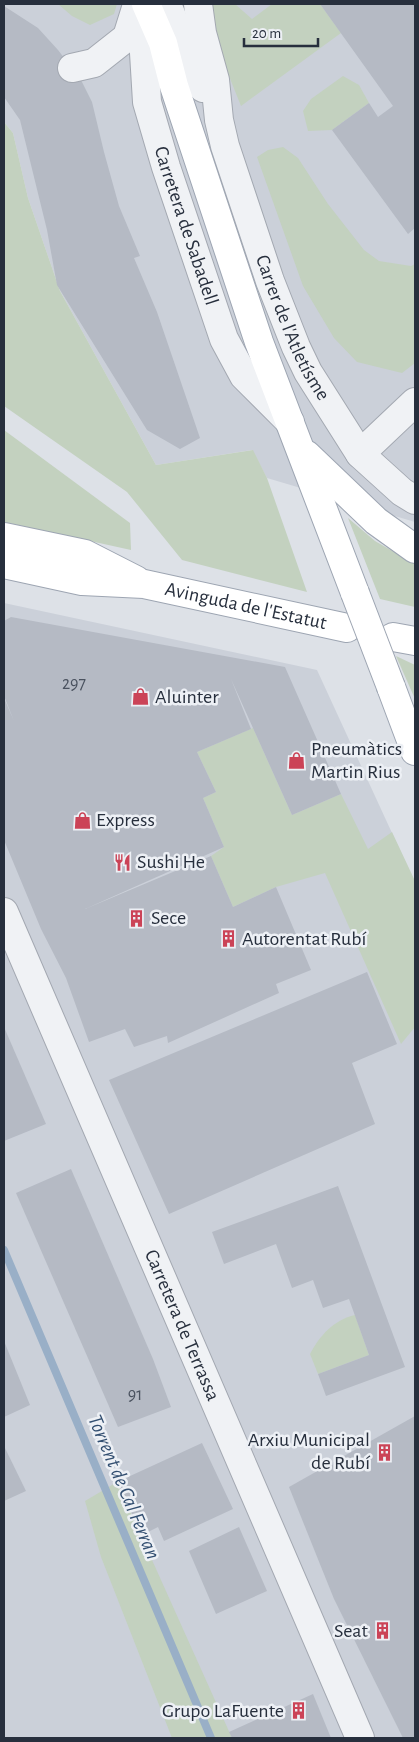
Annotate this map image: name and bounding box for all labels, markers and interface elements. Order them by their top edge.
scale bar [244,15,318,47]
text: 20 m [252,26,281,41]
street label: Carretera de Sabadell [151,144,222,308]
street label: Carrer de l'Atletísme [252,252,333,404]
street label: Avinguda de l'Estatut [163,579,329,633]
house number: 297 [62,675,86,693]
shop icon: Aluinter [131,687,151,707]
place label: Aluinter [155,687,219,707]
place label: Pneumàtics Martin Rius [311,739,402,782]
shop icon: Pneumàtics Martin Rius [287,751,307,771]
shop icon: Express [72,810,92,830]
place label: Express [96,810,155,830]
restaurant icon: Sushi He [113,852,133,872]
place label: Sushi He [137,852,205,872]
building icon: Sece [127,908,147,928]
place label: Sece [151,908,186,928]
building icon: Autorentat Rubí [218,929,238,949]
place label: Autorentat Rubí [242,929,367,949]
street label: Carretera de Terrassa [141,1247,223,1404]
house number: 91 [128,1386,142,1404]
water label: Torrent de Cal Ferran [84,1412,164,1562]
place label: Arxiu Municipal de Rubí [248,1430,370,1473]
building icon: Arxiu Municipal de Rubí [374,1442,394,1462]
place label: Seat [334,1621,369,1641]
building icon: Seat [372,1621,392,1641]
place label: Grupo LaFuente [162,1701,284,1721]
building icon: Grupo LaFuente [288,1701,308,1721]

